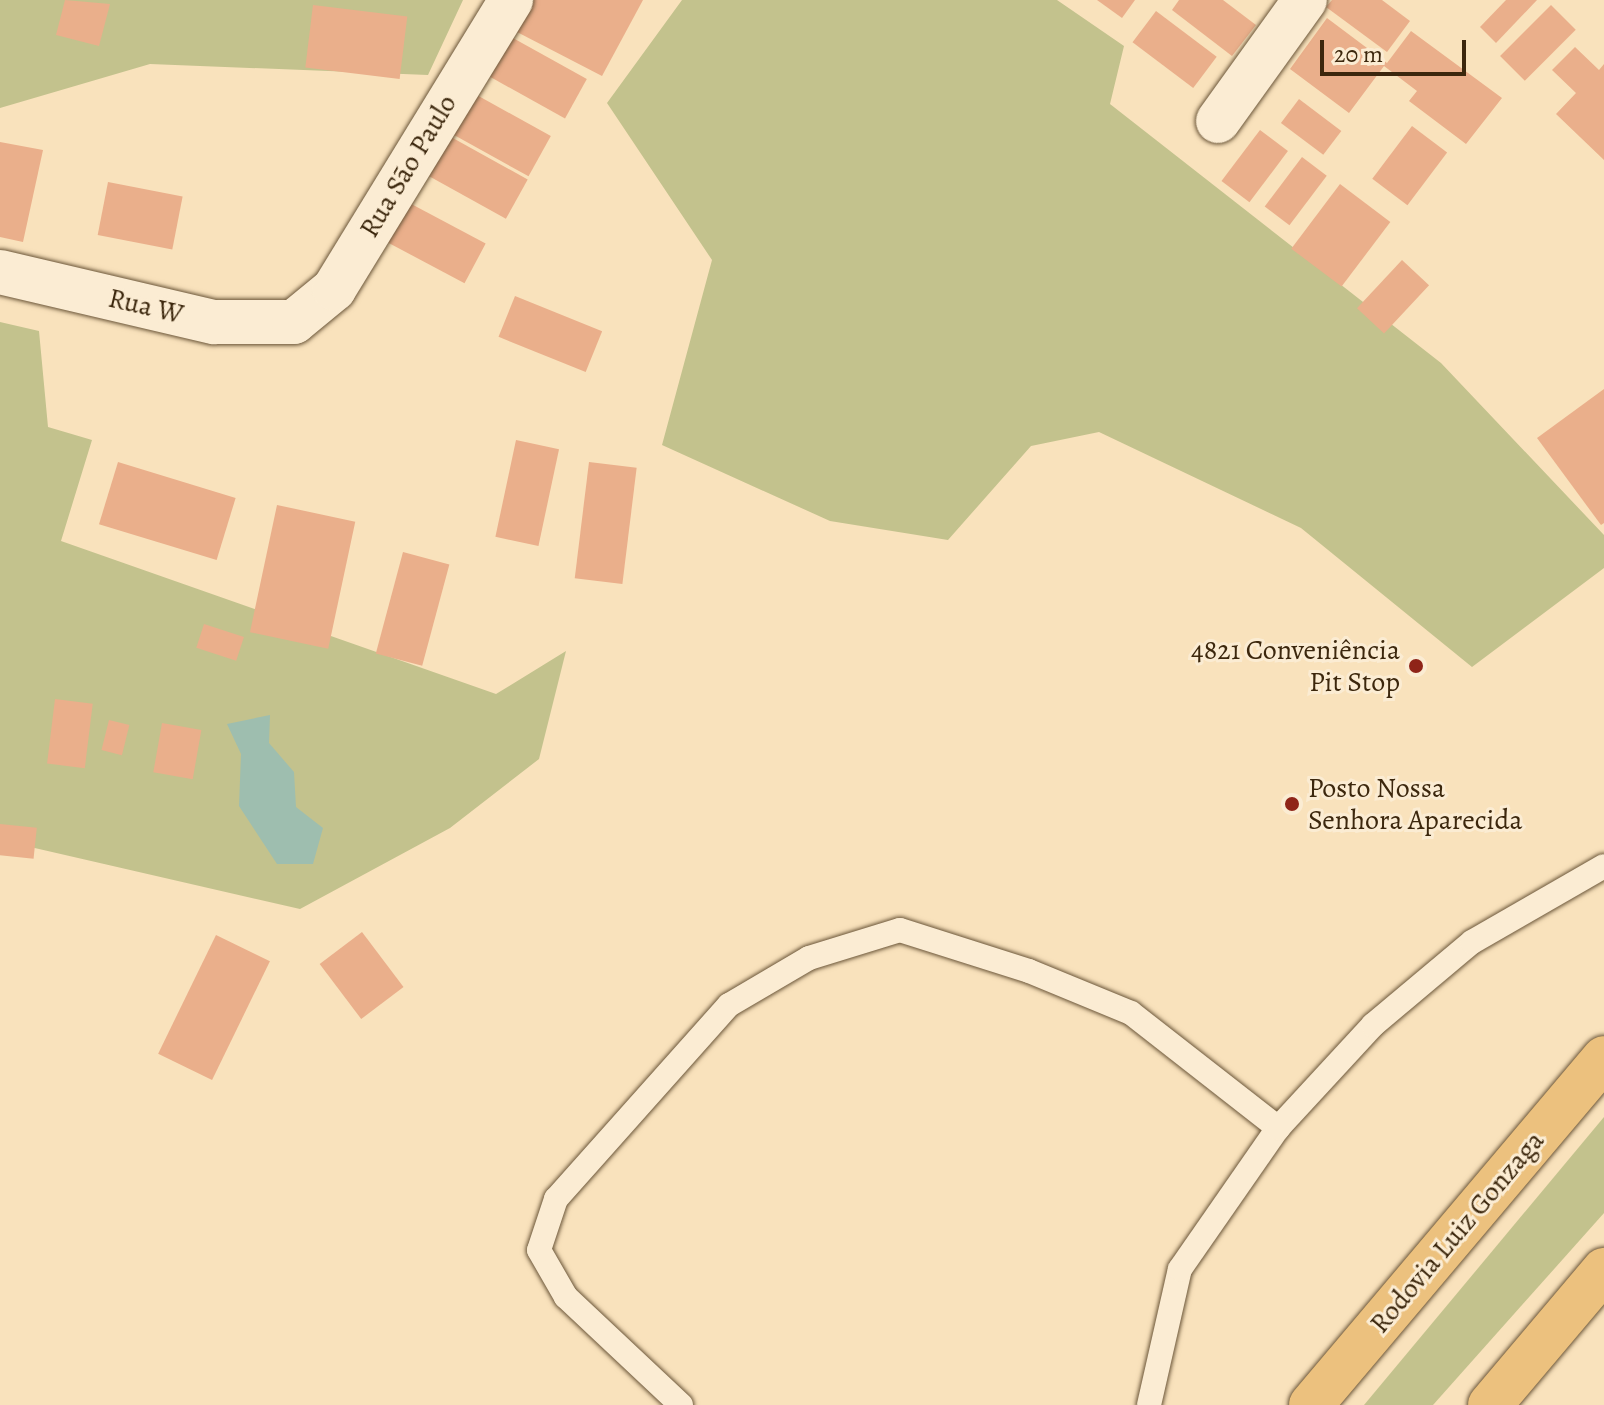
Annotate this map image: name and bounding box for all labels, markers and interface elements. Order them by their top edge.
scale bar [1324,24,1470,74]
text: 20 m [1334,38,1383,70]
street label: Rua São Paulo [352,88,464,244]
street label: Rua W [105,281,187,331]
place label: 4821 Conveniência Pit Stop [1191,633,1400,699]
marker: 4821 Conveniência Pit Stop [1407,657,1425,675]
place label: Posto Nossa Senhora Aparecida [1308,771,1523,837]
marker: Posto Nossa Senhora Aparecida [1283,795,1301,813]
street label: Rodovia Luiz Gonzaga [1363,1124,1551,1340]

